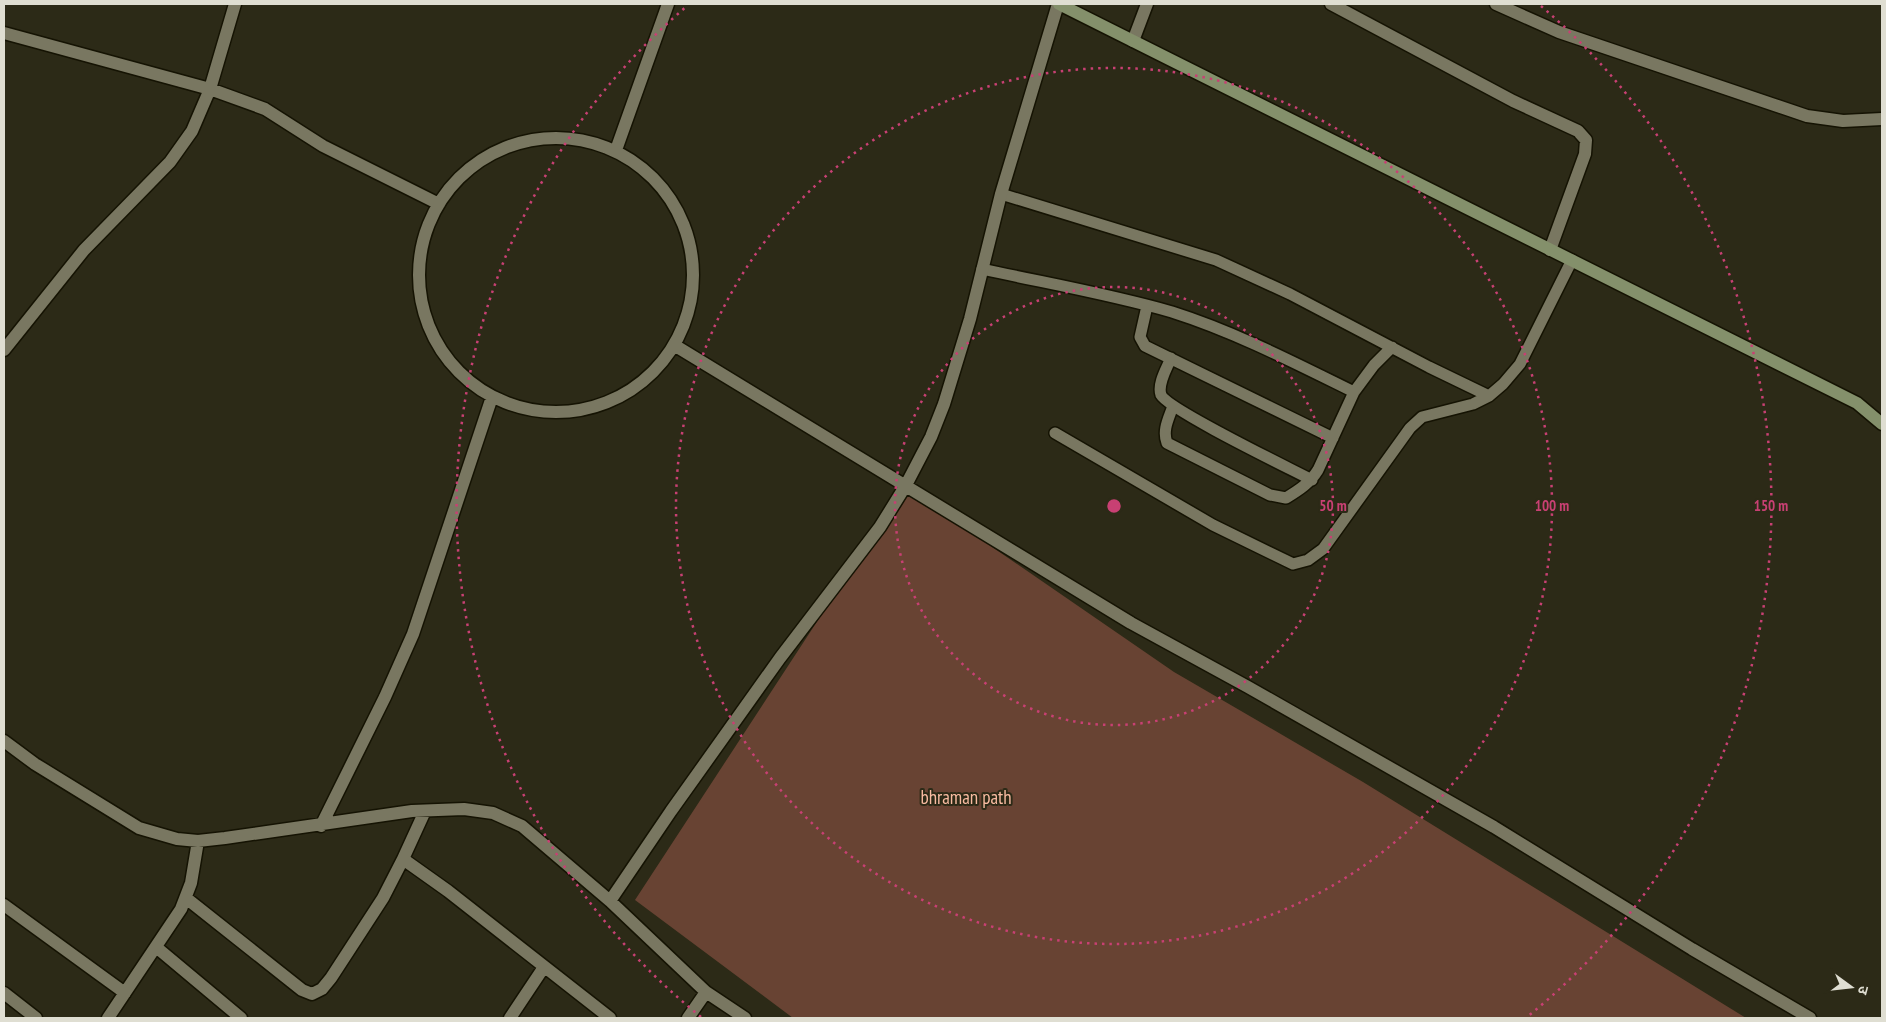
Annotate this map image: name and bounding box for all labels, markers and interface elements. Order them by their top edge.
text: 50 m [1319,496,1347,515]
text: 100 m [1535,496,1569,515]
text: 150 m [1754,496,1788,515]
centre of rings [1105,497,1123,515]
park label: bhraman path [920,785,1012,809]
north arrow [1826,962,1876,1012]
text: उ [1854,984,1873,997]

